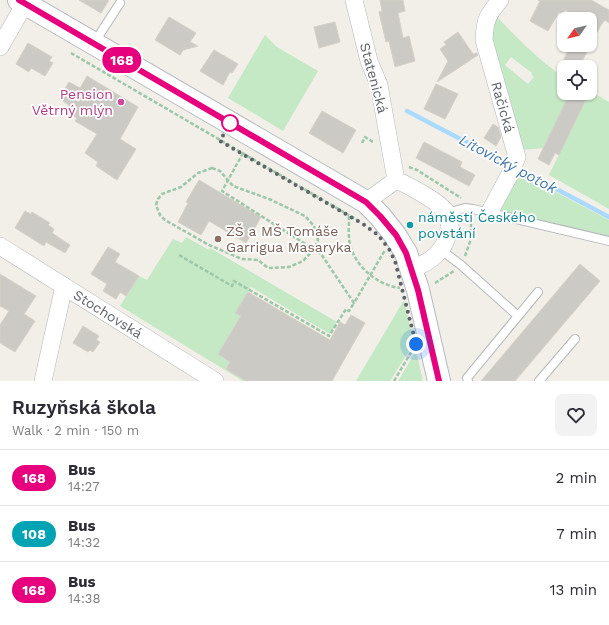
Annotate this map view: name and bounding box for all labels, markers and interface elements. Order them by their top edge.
north arrow [557,12,597,52]
map controls [557,12,597,100]
street label: Statenická [357,41,391,115]
line badge: 168 [99,47,145,73]
text: 168 [110,52,134,68]
button: locate [557,60,597,100]
street label: Račická [488,80,518,134]
place label: Pension Větrný mlýn [32,86,113,118]
marker: Pension Větrný mlýn [116,97,126,107]
unlabelled marker [221,114,239,132]
water label: Litovický potok [456,131,561,198]
place label: náměstí Českého povstání [418,209,536,241]
marker: náměstí Českého povstání [405,220,415,230]
place label: ZŠ a MŠ Tomáše Garrigua Masaryka [226,223,352,255]
marker: ZŠ a MŠ Tomáše Garrigua Masaryka [213,234,223,244]
street label: Stochovská [71,286,146,342]
your location [406,334,426,354]
button: heart [555,394,597,436]
text: Ruzyňská škola [12,396,156,419]
text: Walk · 2 min · 150 m [12,423,139,438]
text: Bus [68,461,96,479]
text: 2 min [556,469,597,487]
text: 168 [22,470,46,486]
text: 14:27 [68,479,99,494]
text: Bus [68,517,96,535]
text: 7 min [556,525,597,543]
text: 108 [22,526,46,542]
text: 14:32 [68,535,100,550]
text: Bus [68,573,96,591]
text: 13 min [550,581,597,599]
text: 168 [22,582,46,598]
text: 14:38 [68,591,100,606]

